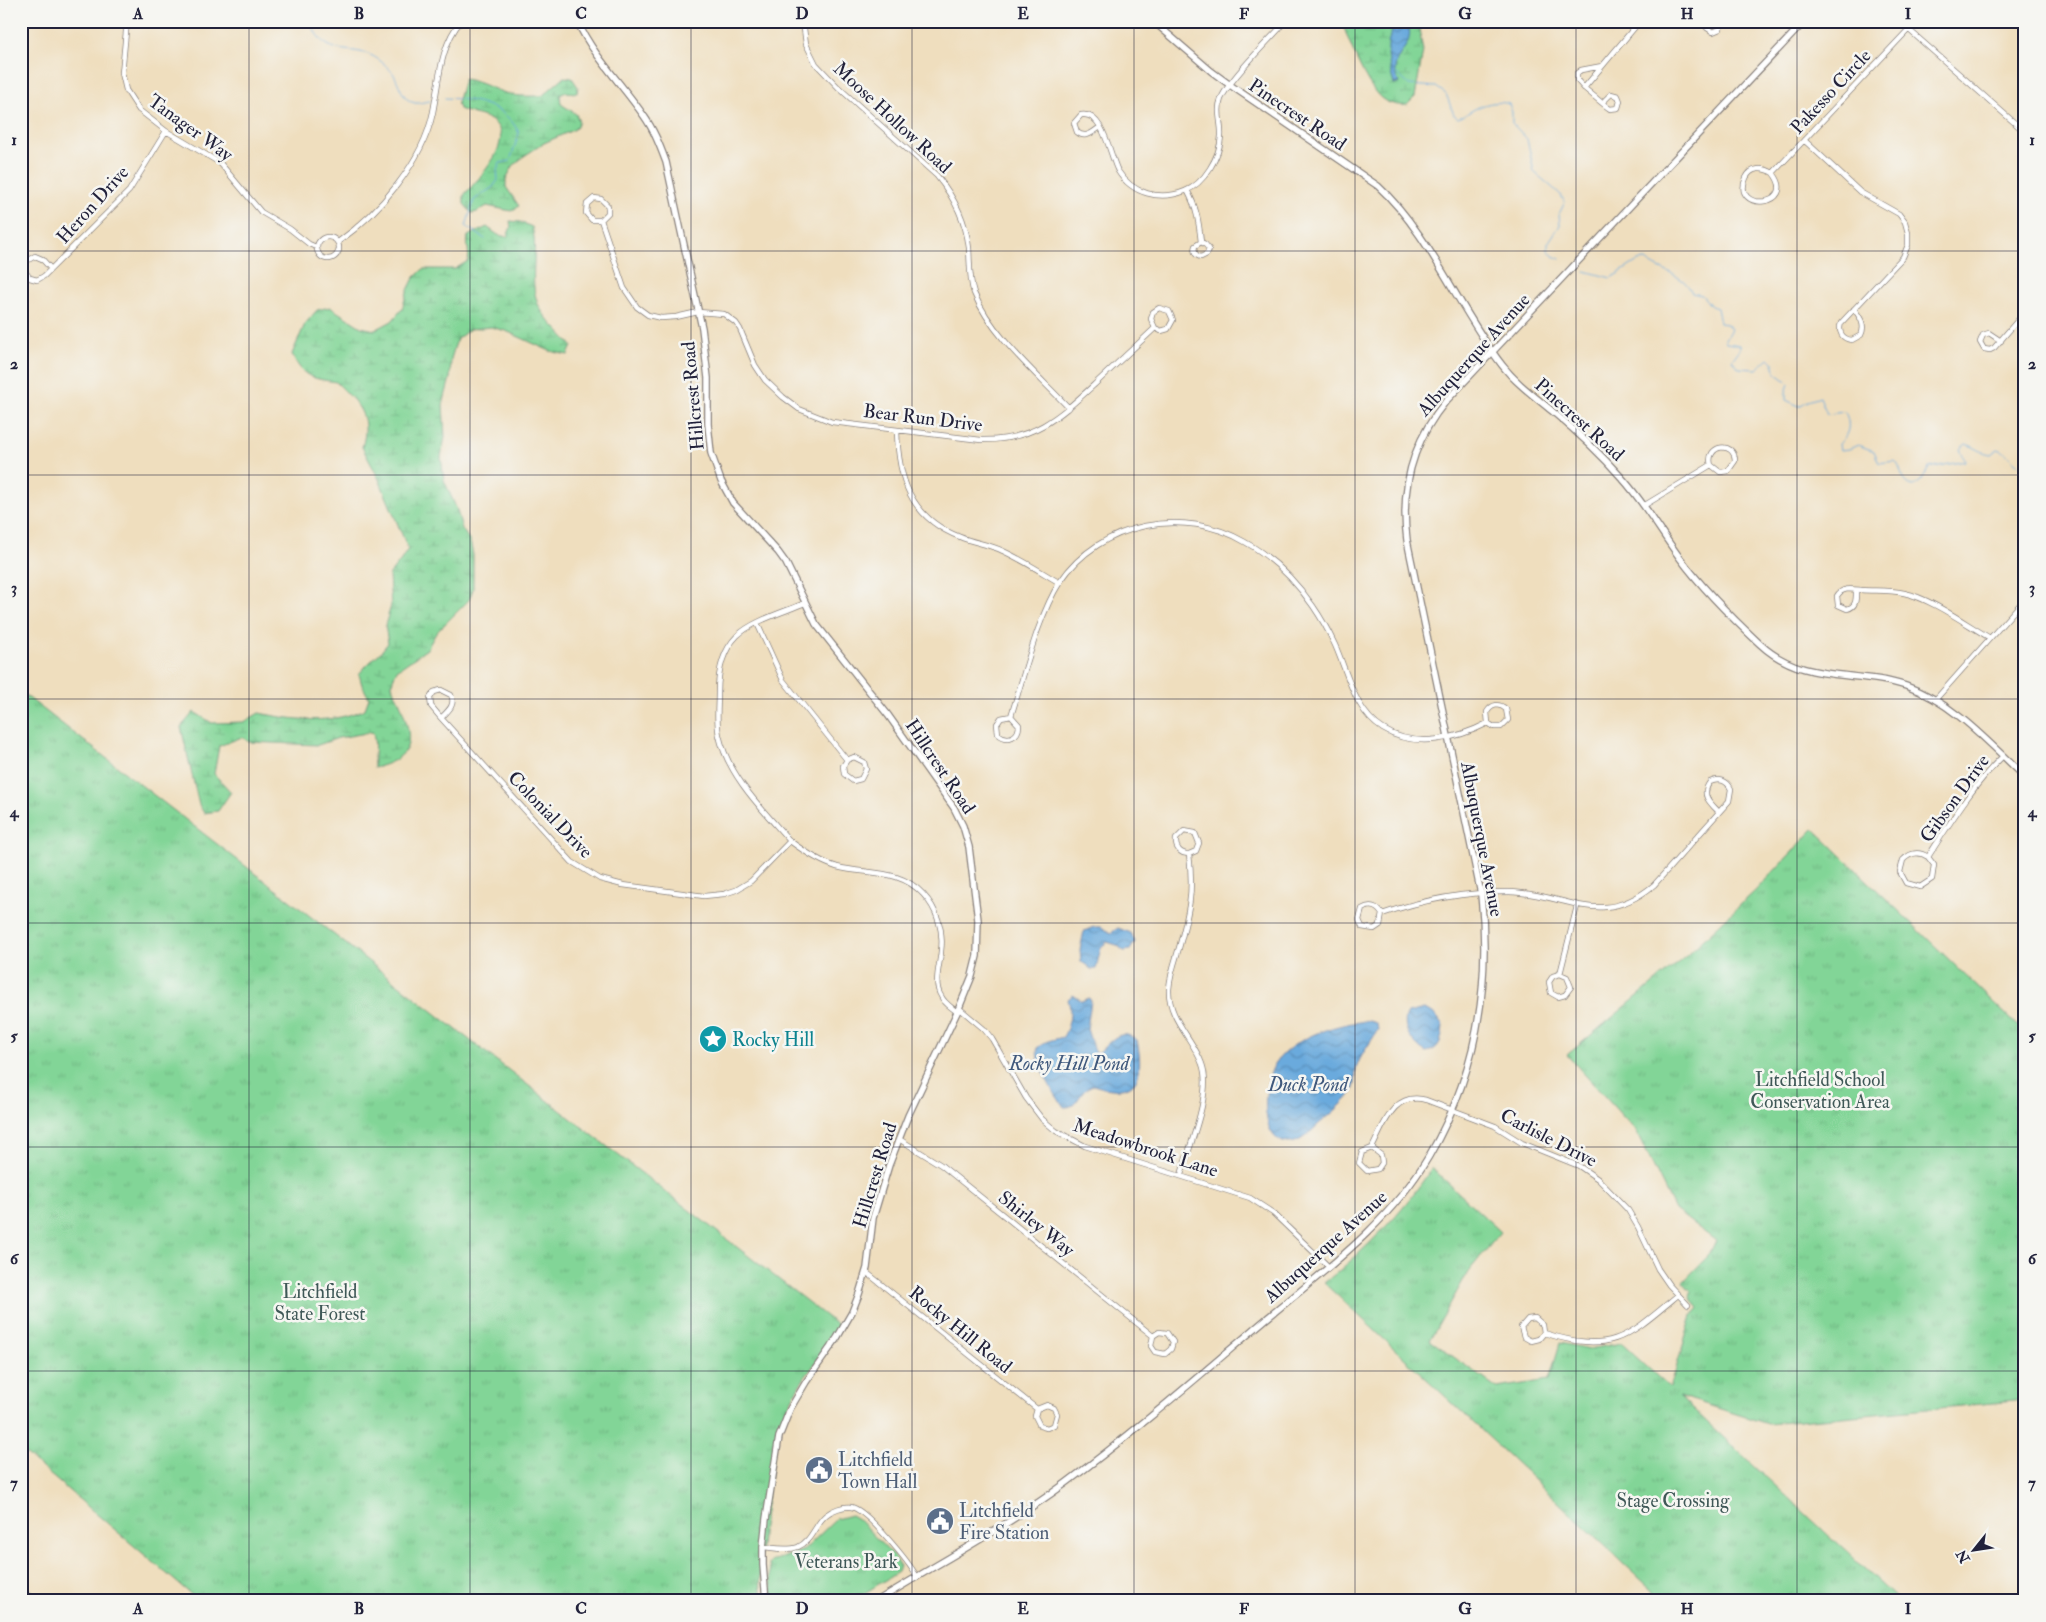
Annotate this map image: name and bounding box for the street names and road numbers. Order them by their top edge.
street label: Pakesso Circle [1785,44,1876,139]
street label: Moose Hollow Road [828,57,957,179]
street label: Pinecrest Road [1244,73,1351,157]
street label: Tanager Way [143,89,238,167]
street label: Heron Drive [51,161,134,249]
street label: Albuquerque Avenue [1412,288,1535,422]
street label: Hillcrest Road [676,340,710,451]
street label: Pinecrest Road [1529,373,1630,467]
street label: Bear Run Drive [862,399,984,437]
street label: Hillcrest Road [900,715,981,819]
street label: Gibson Drive [1915,750,1995,847]
street label: Albuquerque Avenue [1455,759,1509,919]
street label: Colonial Drive [503,766,598,863]
street label: Carlisle Drive [1496,1103,1601,1173]
street label: Meadowbrook Lane [1070,1113,1221,1183]
street label: Hillcrest Road [848,1119,903,1231]
street label: Albuquerque Avenue [1258,1185,1392,1309]
street label: Shirley Way [993,1186,1080,1262]
street label: Rocky Hill Road [904,1281,1017,1379]

